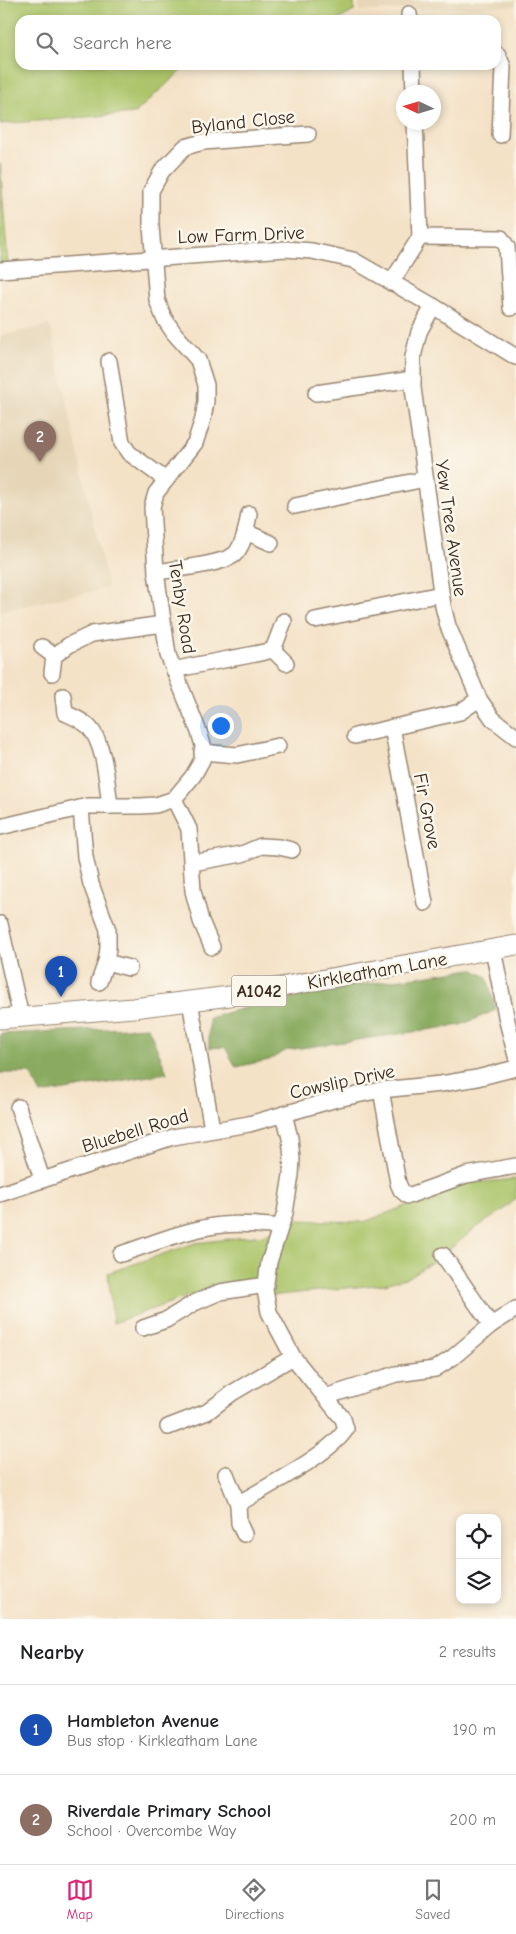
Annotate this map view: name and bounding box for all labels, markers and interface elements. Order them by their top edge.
search box [15,15,501,70]
icon: search [33,29,61,57]
text: Search here [73,32,172,54]
north arrow [396,85,441,130]
street label: Byland Close [190,106,296,138]
street label: Low Farm Drive [177,222,305,248]
pin: 2 [24,421,56,462]
street label: Yew Tree Avenue [431,458,471,598]
street label: Tenby Road [164,559,200,655]
your location [208,713,234,739]
street label: Fir Grove [409,771,445,851]
street label: Kirkleatham Lane [306,948,449,994]
pin: 1 [45,956,77,997]
road number: A1042 [232,976,286,1006]
street label: Cowslip Drive [288,1060,397,1104]
street label: Bluebell Road [79,1104,191,1158]
map controls [456,1514,501,1604]
button: locate [456,1514,501,1559]
button: layers [456,1559,501,1604]
text: Nearby [20,1640,84,1664]
text: 2 results [439,1643,496,1661]
text: Hambleton Avenue [67,1710,219,1732]
text: 1 [33,1721,39,1739]
text: 190 m [453,1721,496,1739]
text: Bus stop · Kirkleatham Lane [67,1732,258,1750]
text: Riverdale Primary School [67,1800,271,1822]
text: 2 [32,1811,40,1829]
text: 200 m [450,1811,496,1829]
text: School · Overcombe Way [67,1822,236,1840]
tab: Map [66,1876,94,1923]
tab: Directions [225,1876,284,1923]
tab: Saved [415,1876,450,1923]

